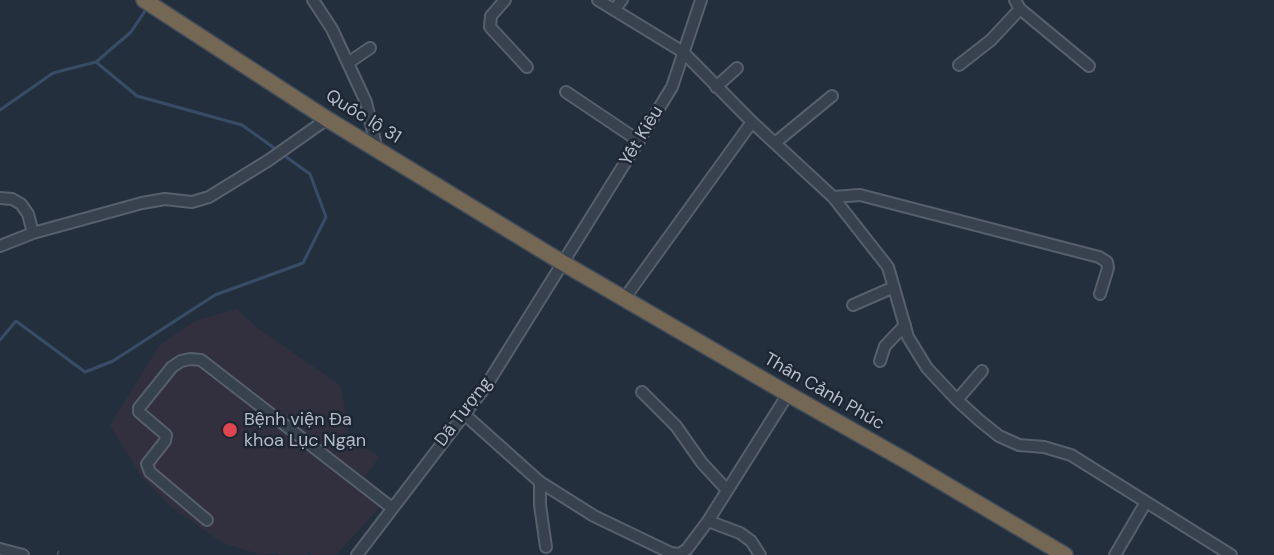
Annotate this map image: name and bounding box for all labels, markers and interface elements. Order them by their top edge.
street label: Quốc lộ 31 [321,85,405,149]
street label: Yết Kiêu [616,102,668,170]
street label: Thân Cảnh Phúc [760,349,888,435]
street label: Dã Tượng [431,373,497,451]
place label: Bệnh viện Đa khoa Lục Ngạn [244,409,366,452]
marker: Bệnh viện Đa khoa Lục Ngạn [221,421,239,439]

